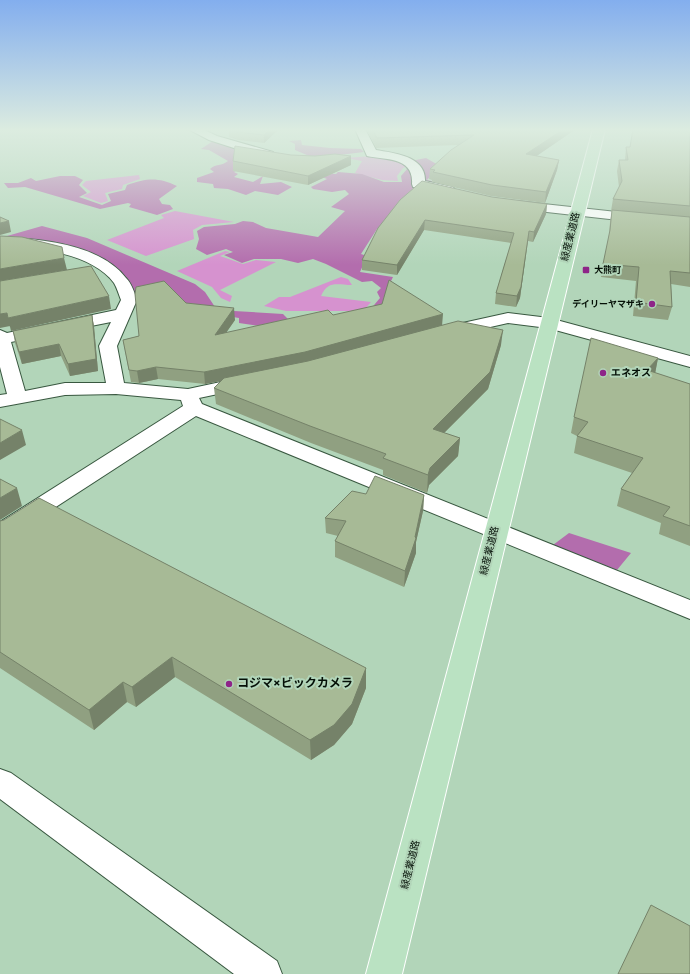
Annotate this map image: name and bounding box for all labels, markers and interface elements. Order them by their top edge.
street label: 緑産業道路 [559,211,583,263]
place label: 大熊町 [594,264,621,276]
marker: 大熊町 [581,265,591,275]
place label: デイリーヤマザキ [572,298,644,310]
marker: デイリーヤマザキ [647,299,657,309]
place label: エネオス [611,367,651,380]
marker: エネオス [598,368,608,378]
street label: 緑産業道路 [478,525,502,577]
place label: コジマ×ビックカメラ [237,676,353,692]
marker: コジマ×ビックカメラ [224,679,234,689]
street label: 緑産業道路 [399,839,423,891]

